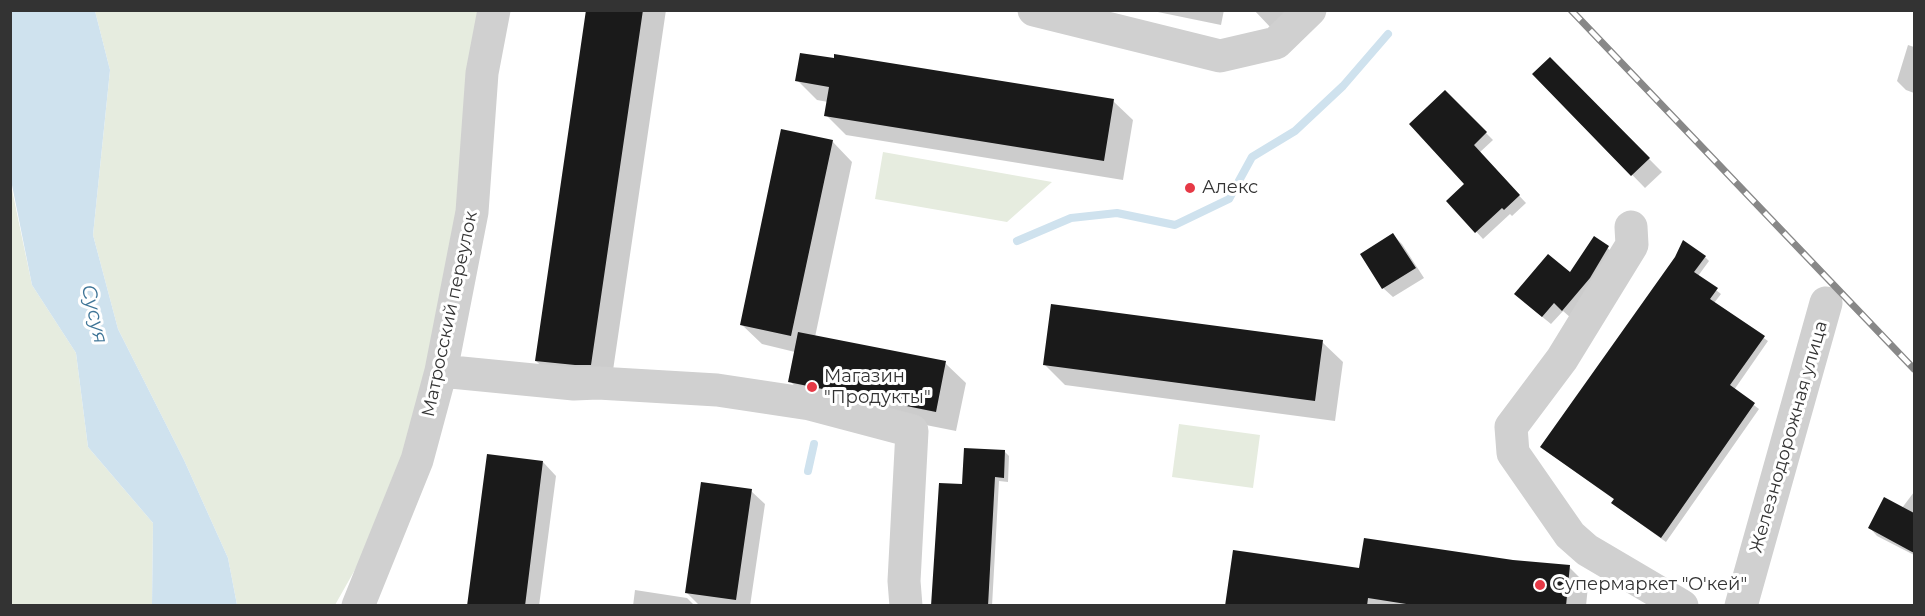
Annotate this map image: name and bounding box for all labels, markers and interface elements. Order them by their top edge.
place label: Алекс [1202,177,1258,199]
marker: Алекс [1183,181,1197,195]
street label: Матросский переулок [418,209,482,419]
water label: Сусуя [76,282,112,346]
street label: Железнодорожная улица [1746,319,1832,555]
place label: Магазин "Продукты" [824,366,931,409]
marker: Магазин "Продукты" [805,380,819,394]
place label: Супермаркет "О'кей" [1552,574,1747,596]
marker: Супермаркет "О'кей" [1533,578,1547,592]

